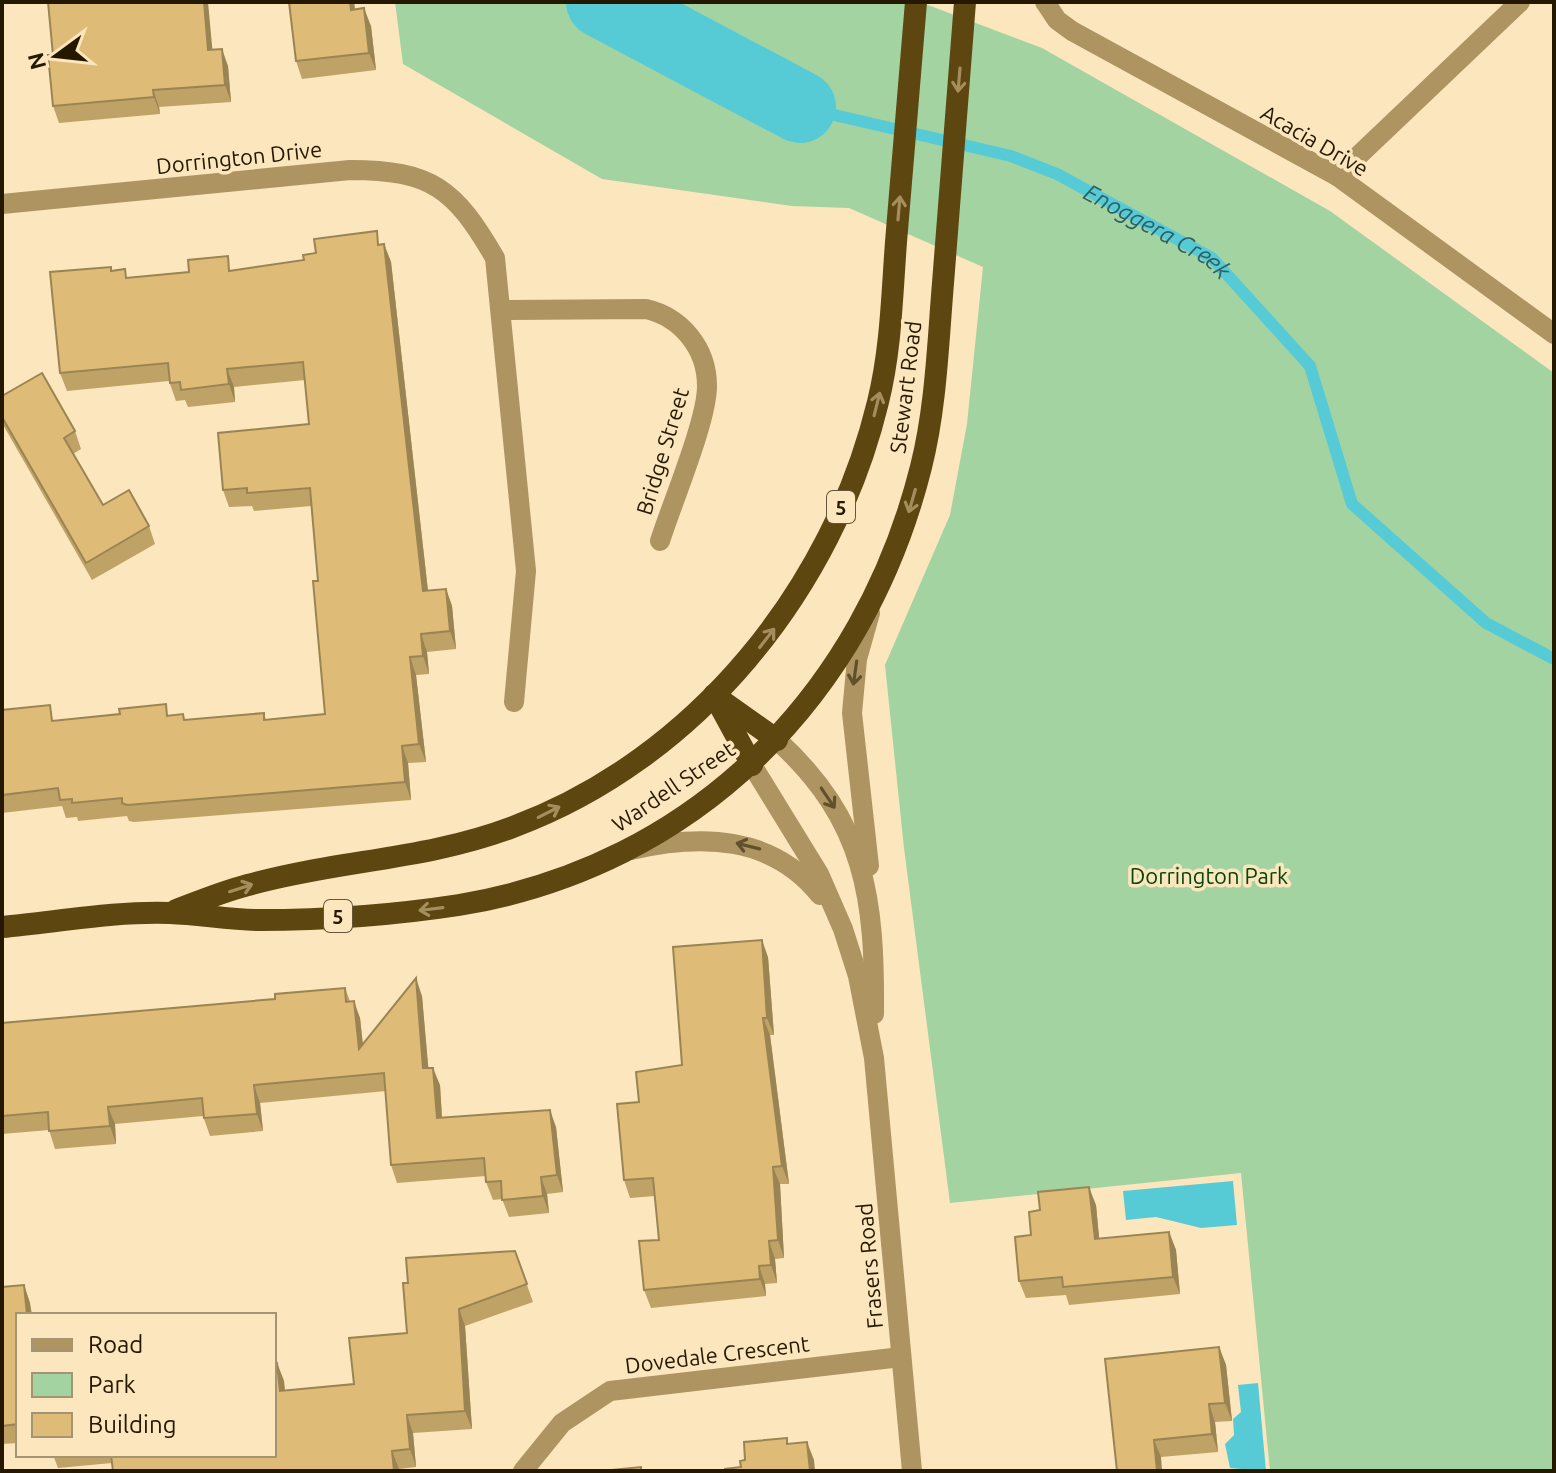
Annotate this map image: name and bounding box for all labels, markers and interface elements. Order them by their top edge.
north arrow [16,16,96,96]
text: N [22,50,50,72]
one-way arrow [951,66,966,93]
street label: Acacia Drive [1257,99,1373,181]
street label: Dorrington Drive [155,136,323,178]
water label: Enoggera Creek [1080,178,1238,284]
one-way arrow [892,195,907,222]
street label: Stewart Road [884,319,926,455]
street label: Bridge Street [631,384,693,518]
one-way arrow [870,392,885,417]
one-way arrow [904,487,919,513]
road number: 5 [827,491,855,523]
one-way arrow [758,628,776,649]
one-way arrow [847,660,862,686]
street label: Wardell Street [607,736,739,836]
one-way arrow [820,787,836,809]
one-way arrow [537,804,561,819]
one-way arrow [735,838,761,853]
park label: Dorrington Park [1130,863,1288,888]
one-way arrow [229,879,254,894]
road number: 5 [324,900,352,932]
one-way arrow [418,901,445,916]
street label: Frasers Road [851,1202,887,1330]
legend [16,1313,276,1457]
street label: Dovedale Crescent [623,1330,811,1378]
text: Road [88,1331,143,1358]
text: Park [88,1371,136,1398]
text: Building [88,1411,176,1438]

